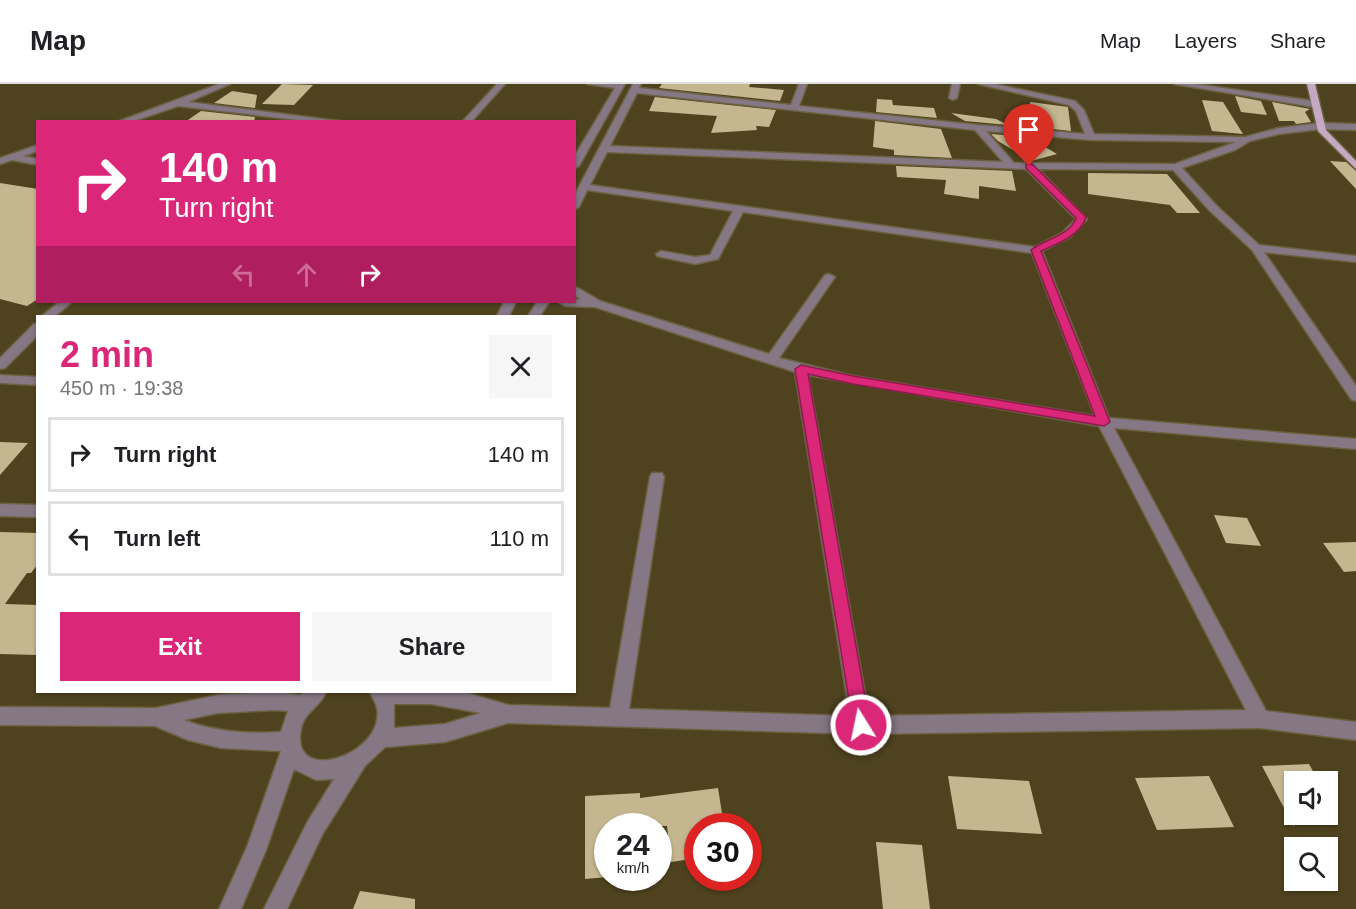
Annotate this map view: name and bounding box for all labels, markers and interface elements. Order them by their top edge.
text: Map [30,25,86,56]
text: Map [1100,29,1141,52]
text: Layers [1174,29,1237,52]
text: Share [1270,29,1326,52]
pin [1003,104,1054,166]
icon: arrive [1012,113,1045,146]
icon: right [60,144,138,222]
text: 140 m [159,144,278,191]
text: Turn right [159,193,274,223]
icon: left [227,258,260,291]
icon: ahead [290,258,323,291]
icon: right [353,258,386,291]
text: 2 min [60,334,154,375]
button: close [489,335,552,398]
text: 450 m · 19:38 [60,377,183,399]
icon: right [63,438,96,471]
text: Turn right [114,442,216,467]
text: 140 m [488,442,549,467]
icon: left [63,522,96,555]
text: Turn left [114,526,200,551]
text: 110 m [489,526,549,551]
button: Exit [60,612,300,681]
button: Share [312,612,552,681]
position arrow [829,693,893,757]
map controls [1284,771,1338,891]
button: sound [1284,771,1338,825]
speed limit sign: 30 [684,813,762,891]
text: 24 [616,828,650,861]
button: search [1284,837,1338,891]
text: km/h [617,859,649,876]

